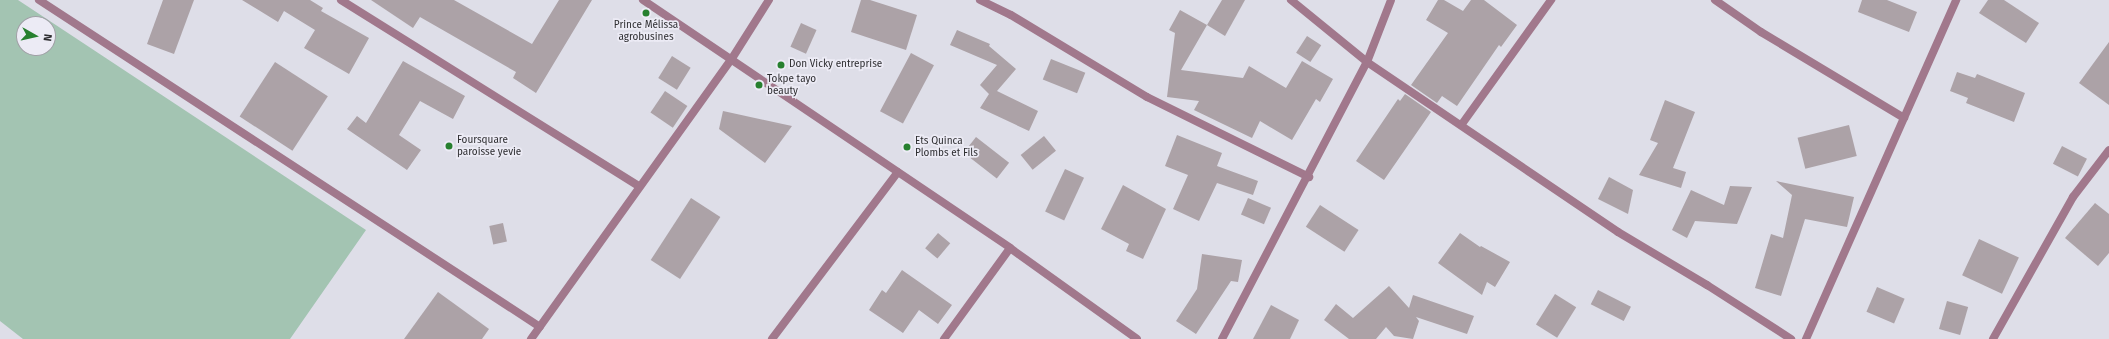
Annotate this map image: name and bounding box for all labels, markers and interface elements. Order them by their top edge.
marker: Prince Mélissa agrobusines [641,8,651,18]
north arrow [16,16,56,56]
place label: Prince Mélissa agrobusines [614,19,678,42]
text: N [40,33,54,42]
place label: Don Vicky entreprise [789,59,882,71]
marker: Don Vicky entreprise [776,60,786,70]
place label: Tokpe tayo beauty [767,73,816,96]
marker: Tokpe tayo beauty [754,80,764,90]
place label: Foursquare paroisse yevie [457,134,521,158]
place label: Ets Quinca Plombs et Fils [915,135,978,158]
marker: Foursquare paroisse yevie [444,141,454,151]
marker: Ets Quinca Plombs et Fils [902,142,912,152]

